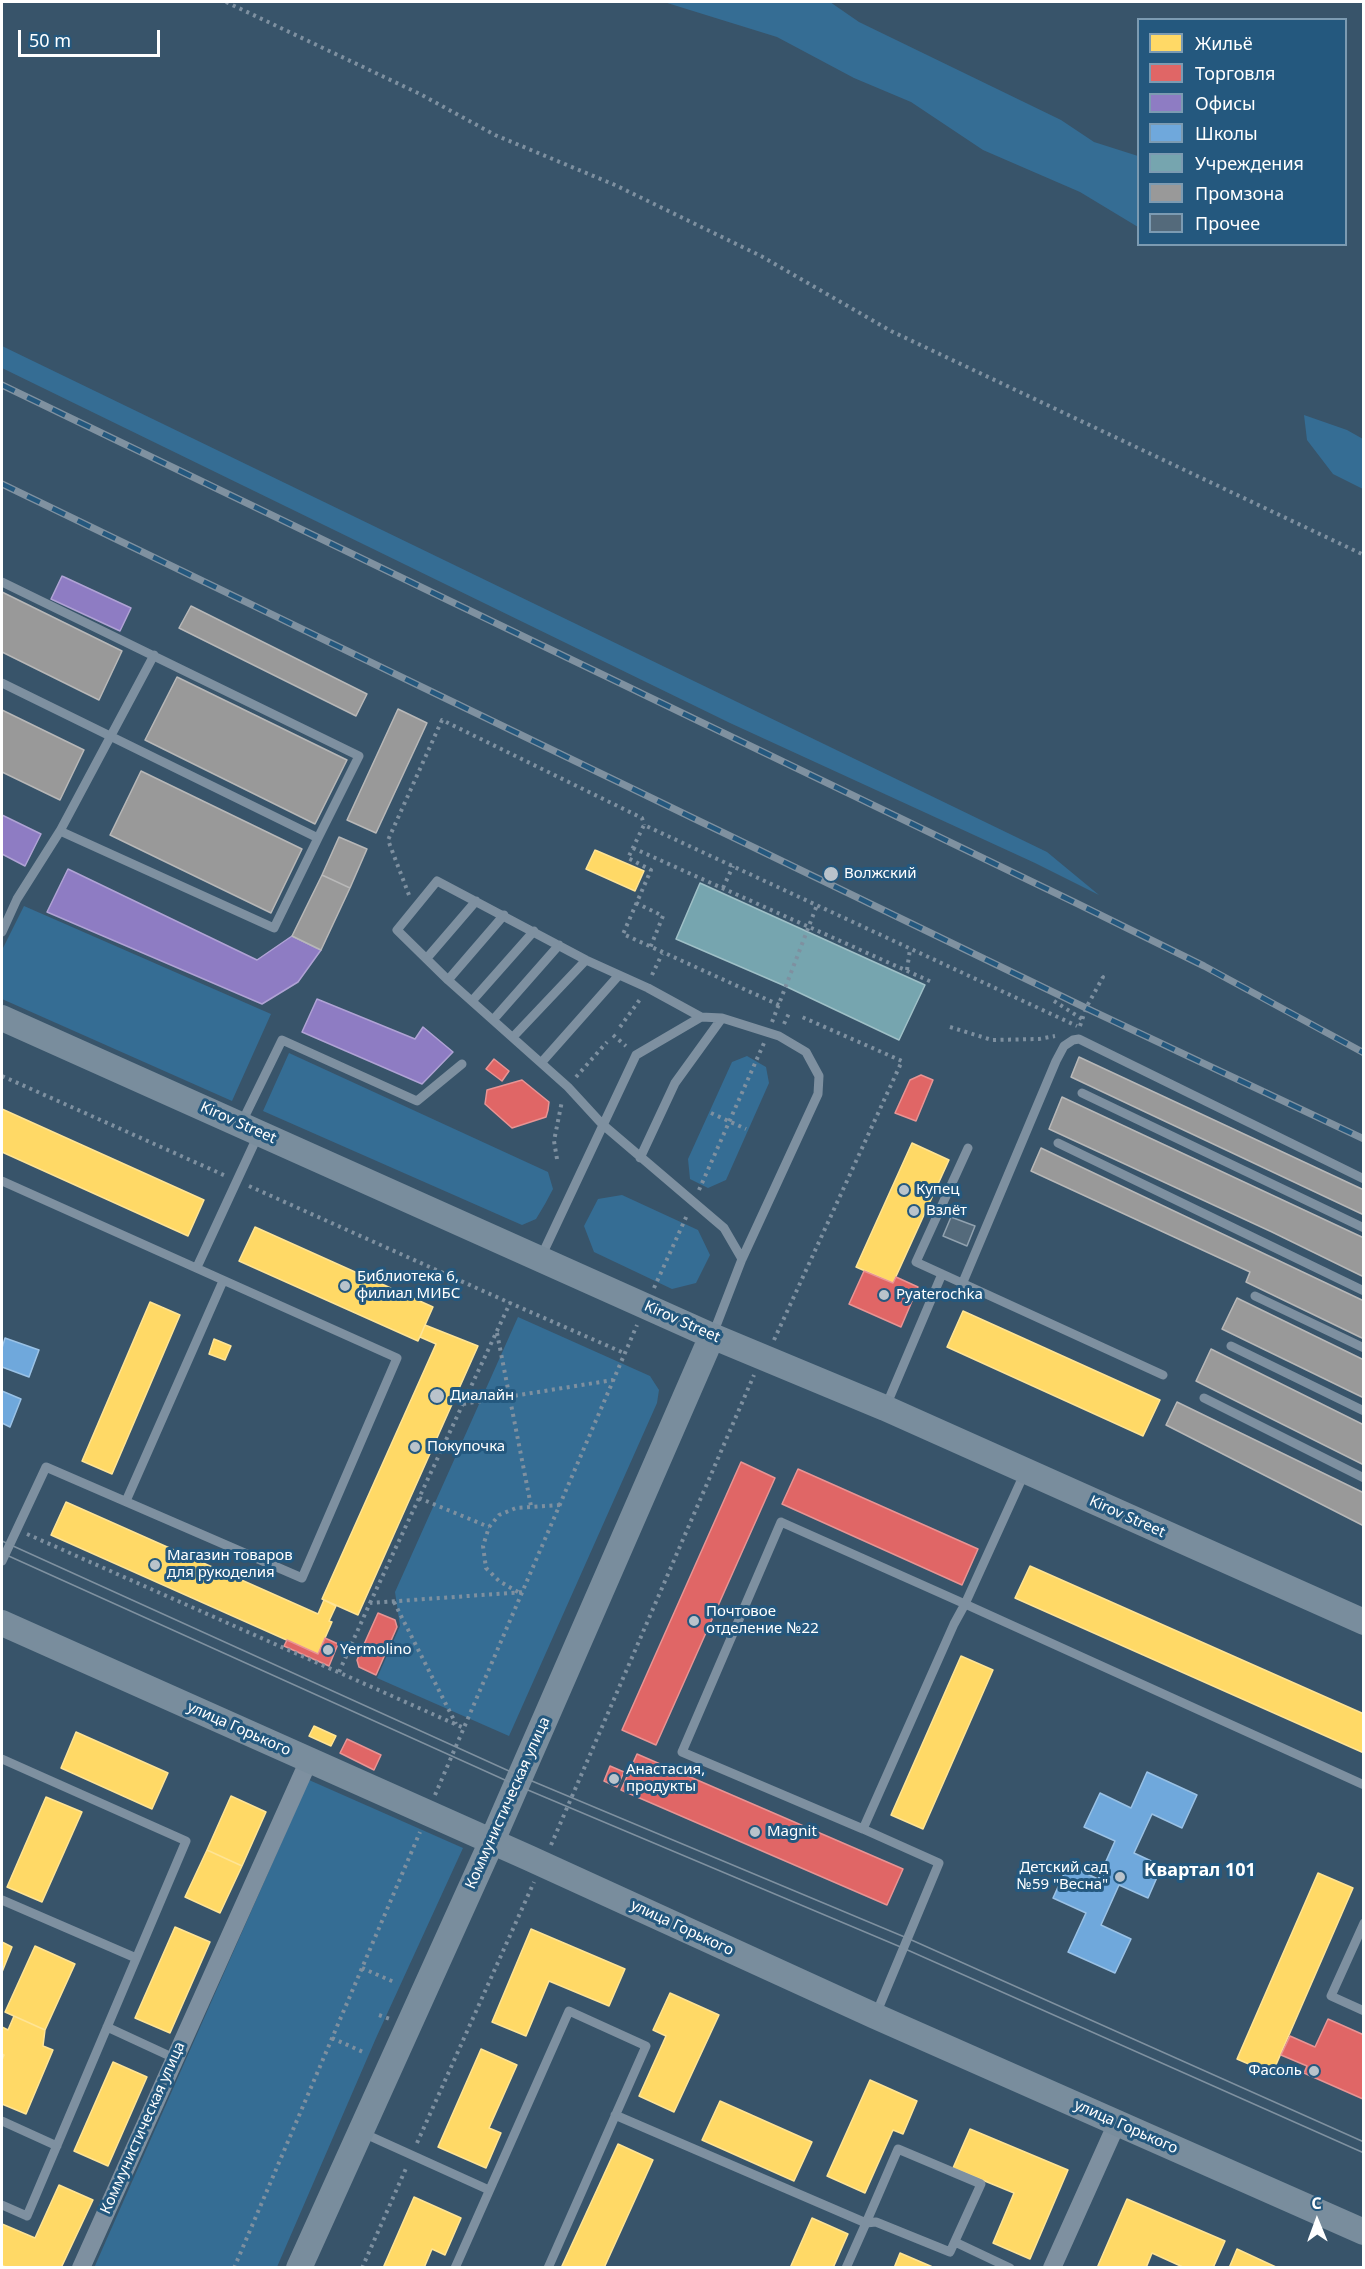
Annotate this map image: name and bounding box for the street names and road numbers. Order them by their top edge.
street label: Kirov Street [197,1098,279,1148]
street label: Kirov Street [641,1297,723,1347]
street label: Kirov Street [1086,1492,1168,1542]
street label: улица Горького [184,1698,294,1760]
street label: Коммунистическая улица [462,1714,554,1892]
street label: улица Горького [628,1896,736,1960]
street label: Коммунистическая улица [97,2039,189,2217]
street label: улица Горького [1071,2096,1181,2158]

